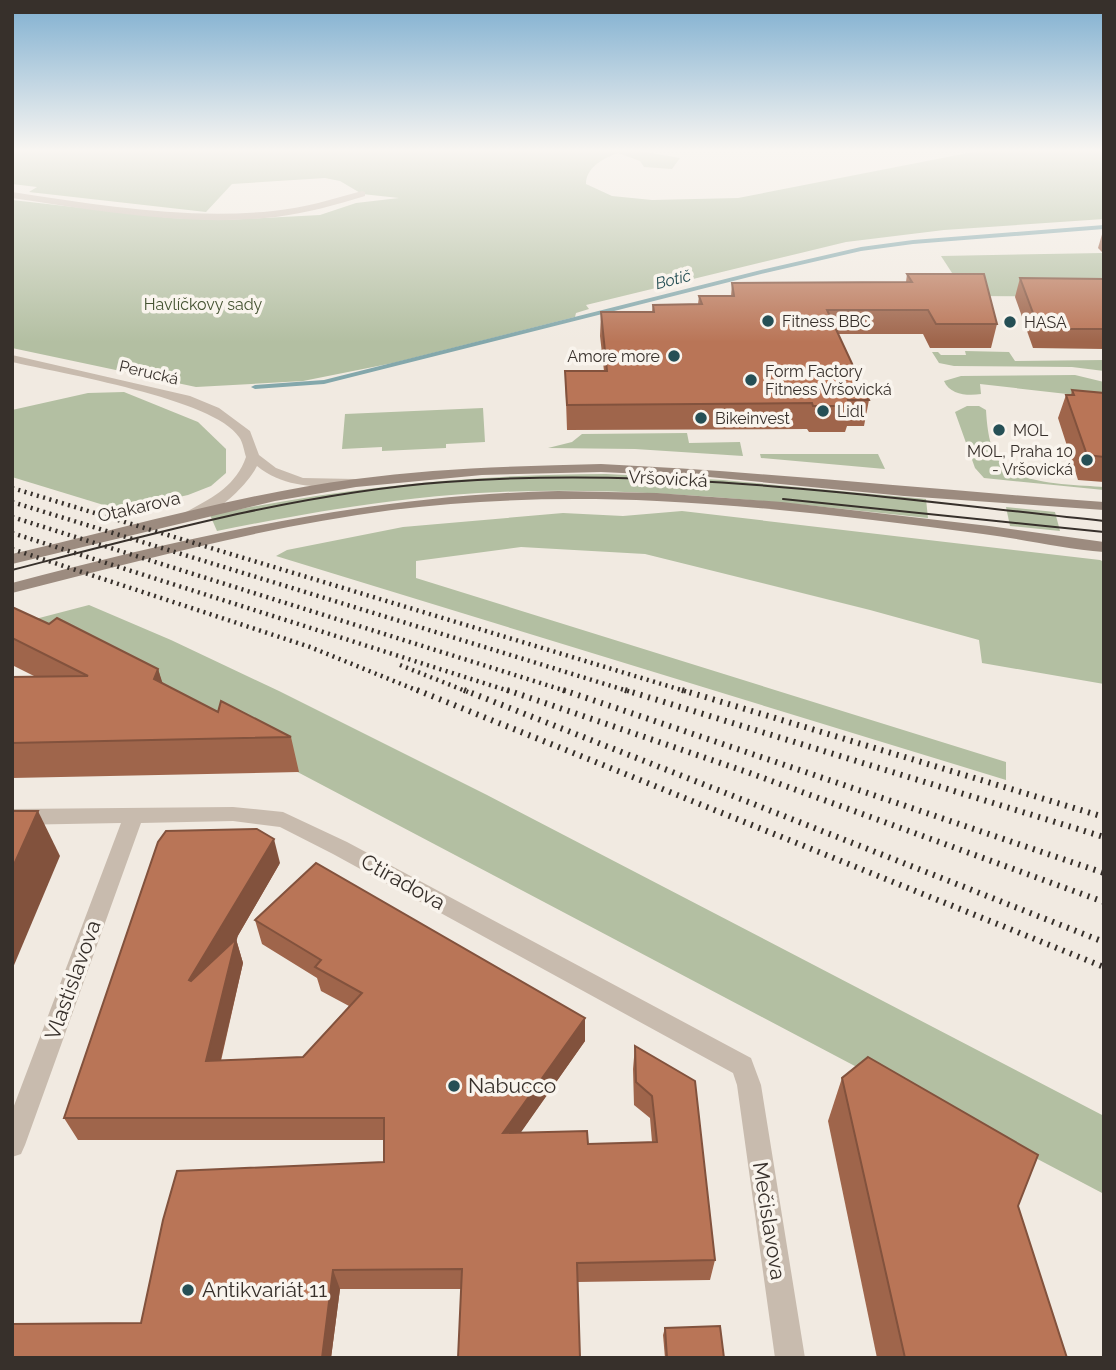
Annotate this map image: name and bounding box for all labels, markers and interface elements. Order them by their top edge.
water label: Botič [653,266,694,293]
park label: Havlíčkovy sady [144,295,263,314]
place label: Fitness BBC [782,312,871,331]
marker: Fitness BBC [760,313,776,329]
place label: HASA [1024,313,1067,332]
marker: HASA [1002,314,1018,330]
place label: Amore more [567,347,660,366]
marker: Amore more [666,348,682,364]
street label: Perucká [117,356,180,389]
place label: Form Factory Fitness Vršovická [765,362,892,399]
marker: Form Factory Fitness Vršovická [743,372,759,388]
place label: Lidl [837,402,865,421]
marker: Lidl [815,403,831,419]
place label: Bikeinvest [715,409,791,428]
marker: Bikeinvest [693,410,709,426]
place label: MOL [1013,421,1049,440]
marker: MOL [991,422,1007,438]
place label: MOL, Praha 10 - Vršovická [967,442,1073,479]
marker: MOL, Praha 10 - Vršovická [1079,452,1095,468]
street label: Vršovická [628,466,708,491]
street label: Otakarova [95,487,182,526]
street label: Ctiradova [357,848,450,915]
street label: Vlastislavova [39,917,106,1043]
place label: Nabucco [468,1073,556,1098]
marker: Nabucco [446,1078,462,1094]
street label: Mečislavova [748,1160,791,1282]
place label: Antikvariát 11 [202,1277,327,1302]
marker: Antikvariát 11 [180,1282,196,1298]

